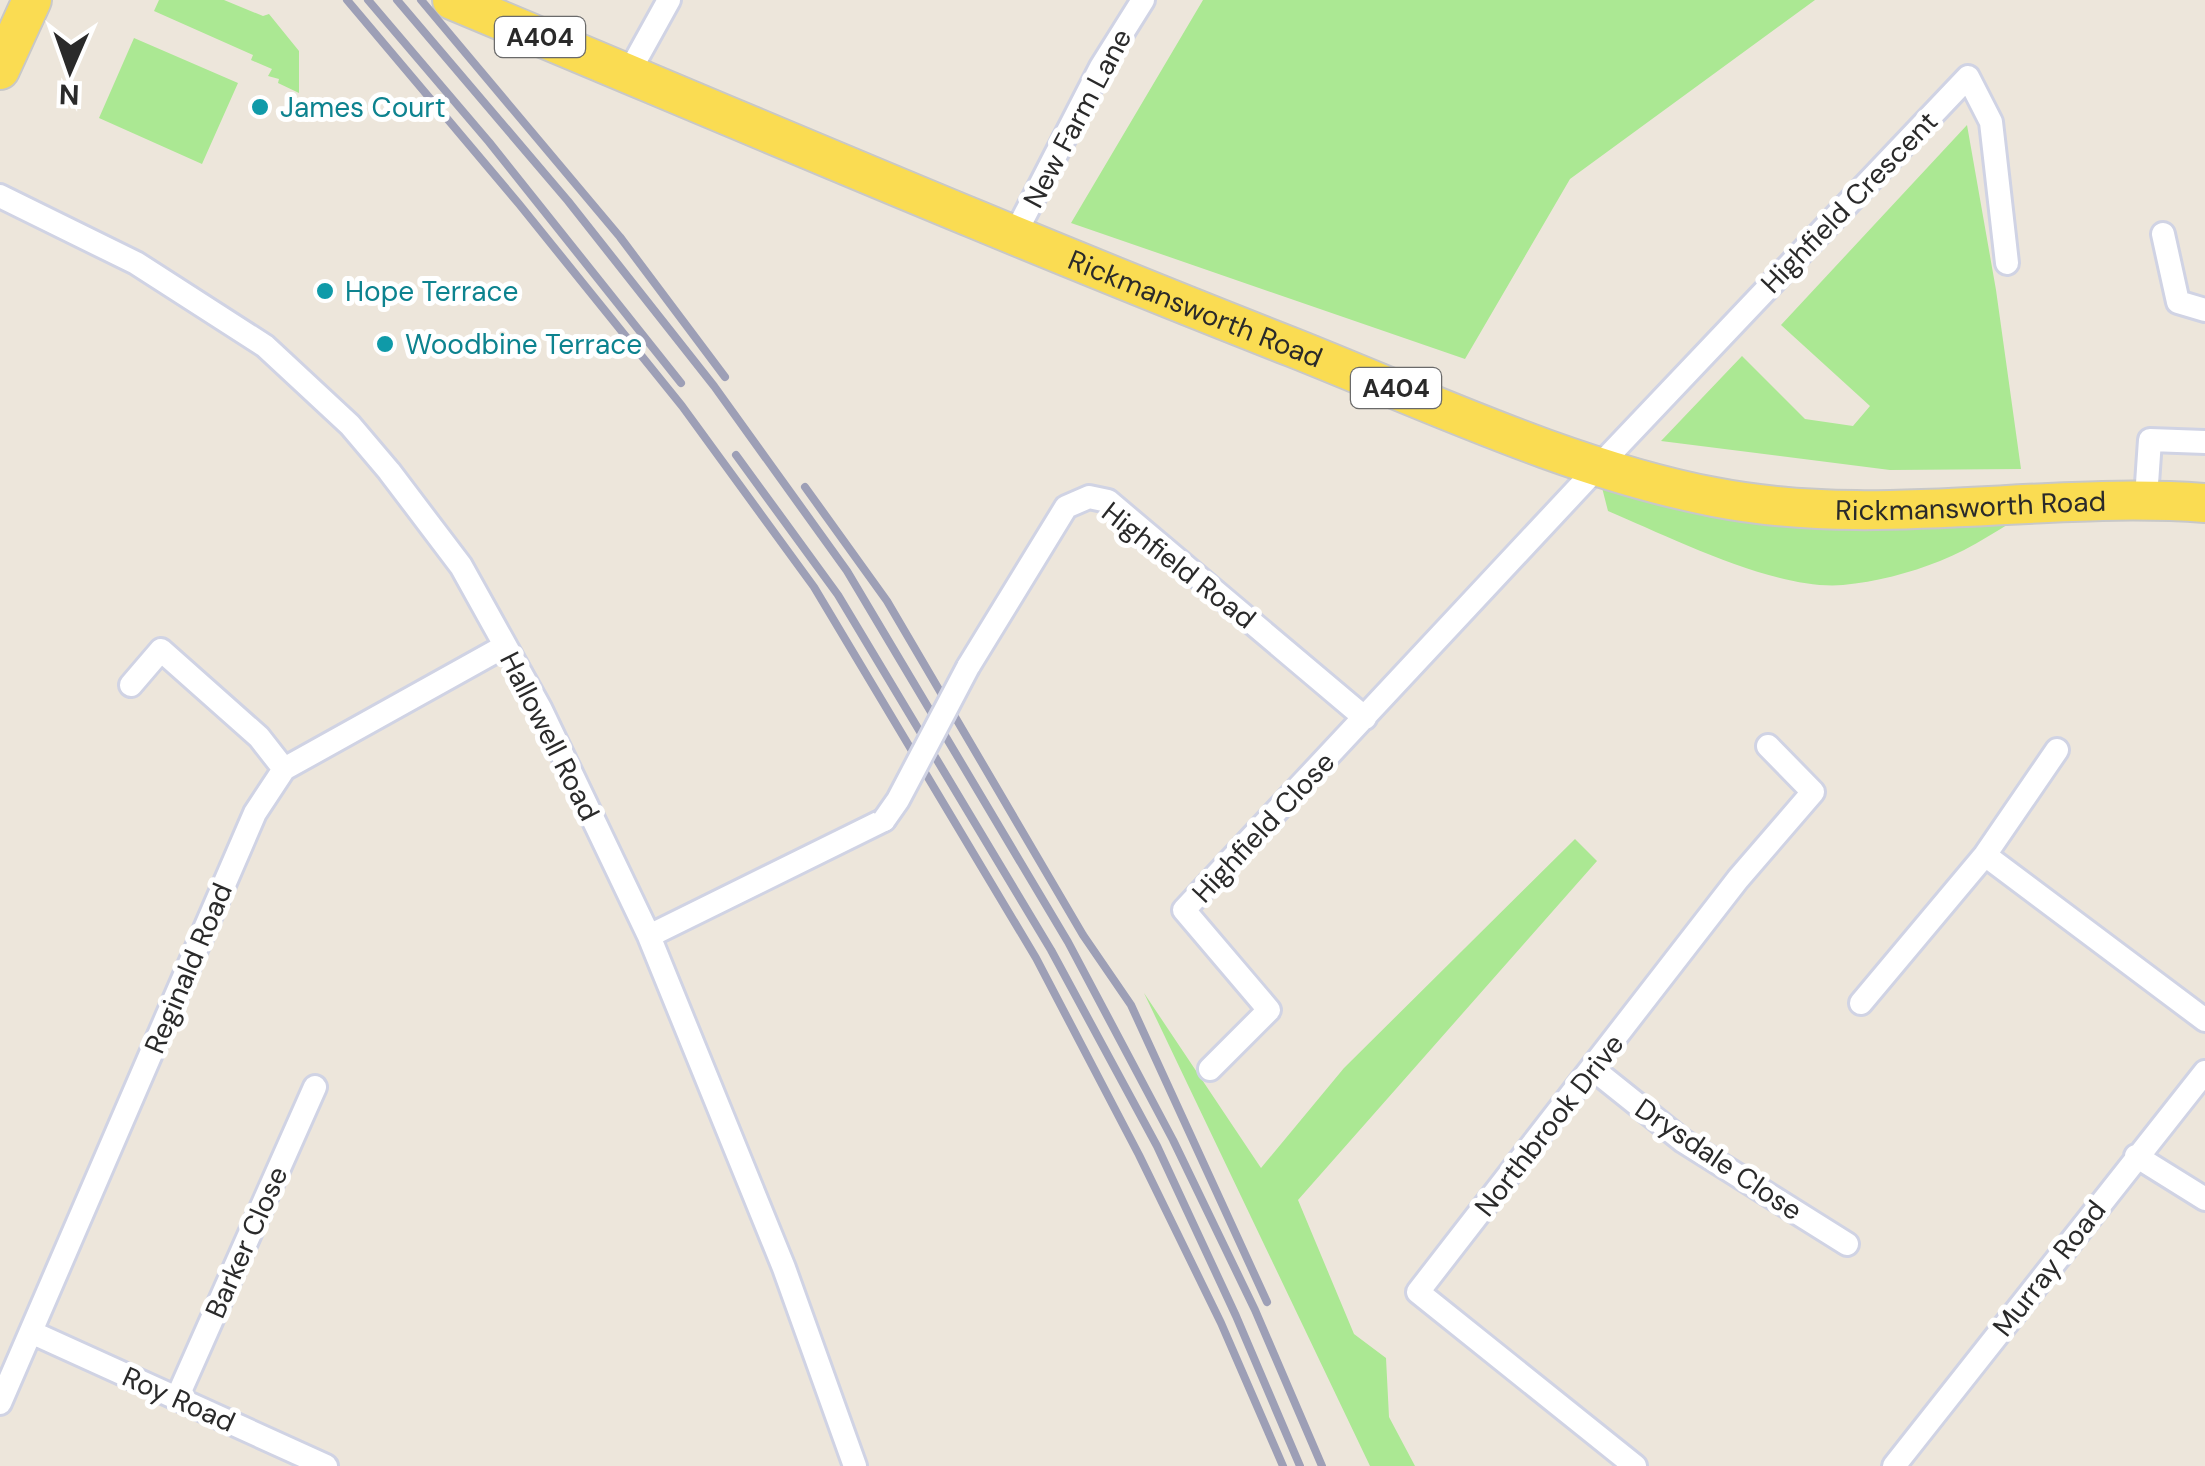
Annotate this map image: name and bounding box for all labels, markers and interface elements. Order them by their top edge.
road number: A404 [495,17,585,57]
north arrow [20,20,120,120]
street label: New Farm Lane [1015,22,1140,214]
text: N [58,76,80,113]
place label: James Court [280,89,446,126]
marker: James Court [249,96,271,118]
street label: Highfield Crescent [1753,103,1946,301]
street label: Rickmansworth Road [1063,241,1328,377]
place label: Hope Terrace [345,273,519,310]
marker: Hope Terrace [314,280,336,302]
place label: Woodbine Terrace [405,326,642,363]
marker: Woodbine Terrace [374,333,396,355]
road number: A404 [1351,368,1441,408]
street label: Rickmansworth Road [1835,483,2106,529]
street label: Highfield Road [1094,494,1263,637]
street label: Hallowell Road [491,646,608,827]
street label: Highfield Close [1184,744,1343,911]
street label: Reginald Road [136,877,241,1059]
street label: Northbrook Drive [1467,1027,1632,1224]
street label: Drysdale Close [1628,1090,1809,1229]
street label: Barker Close [197,1161,296,1324]
street label: Murray Road [1985,1193,2114,1344]
street label: Roy Road [117,1358,241,1441]

